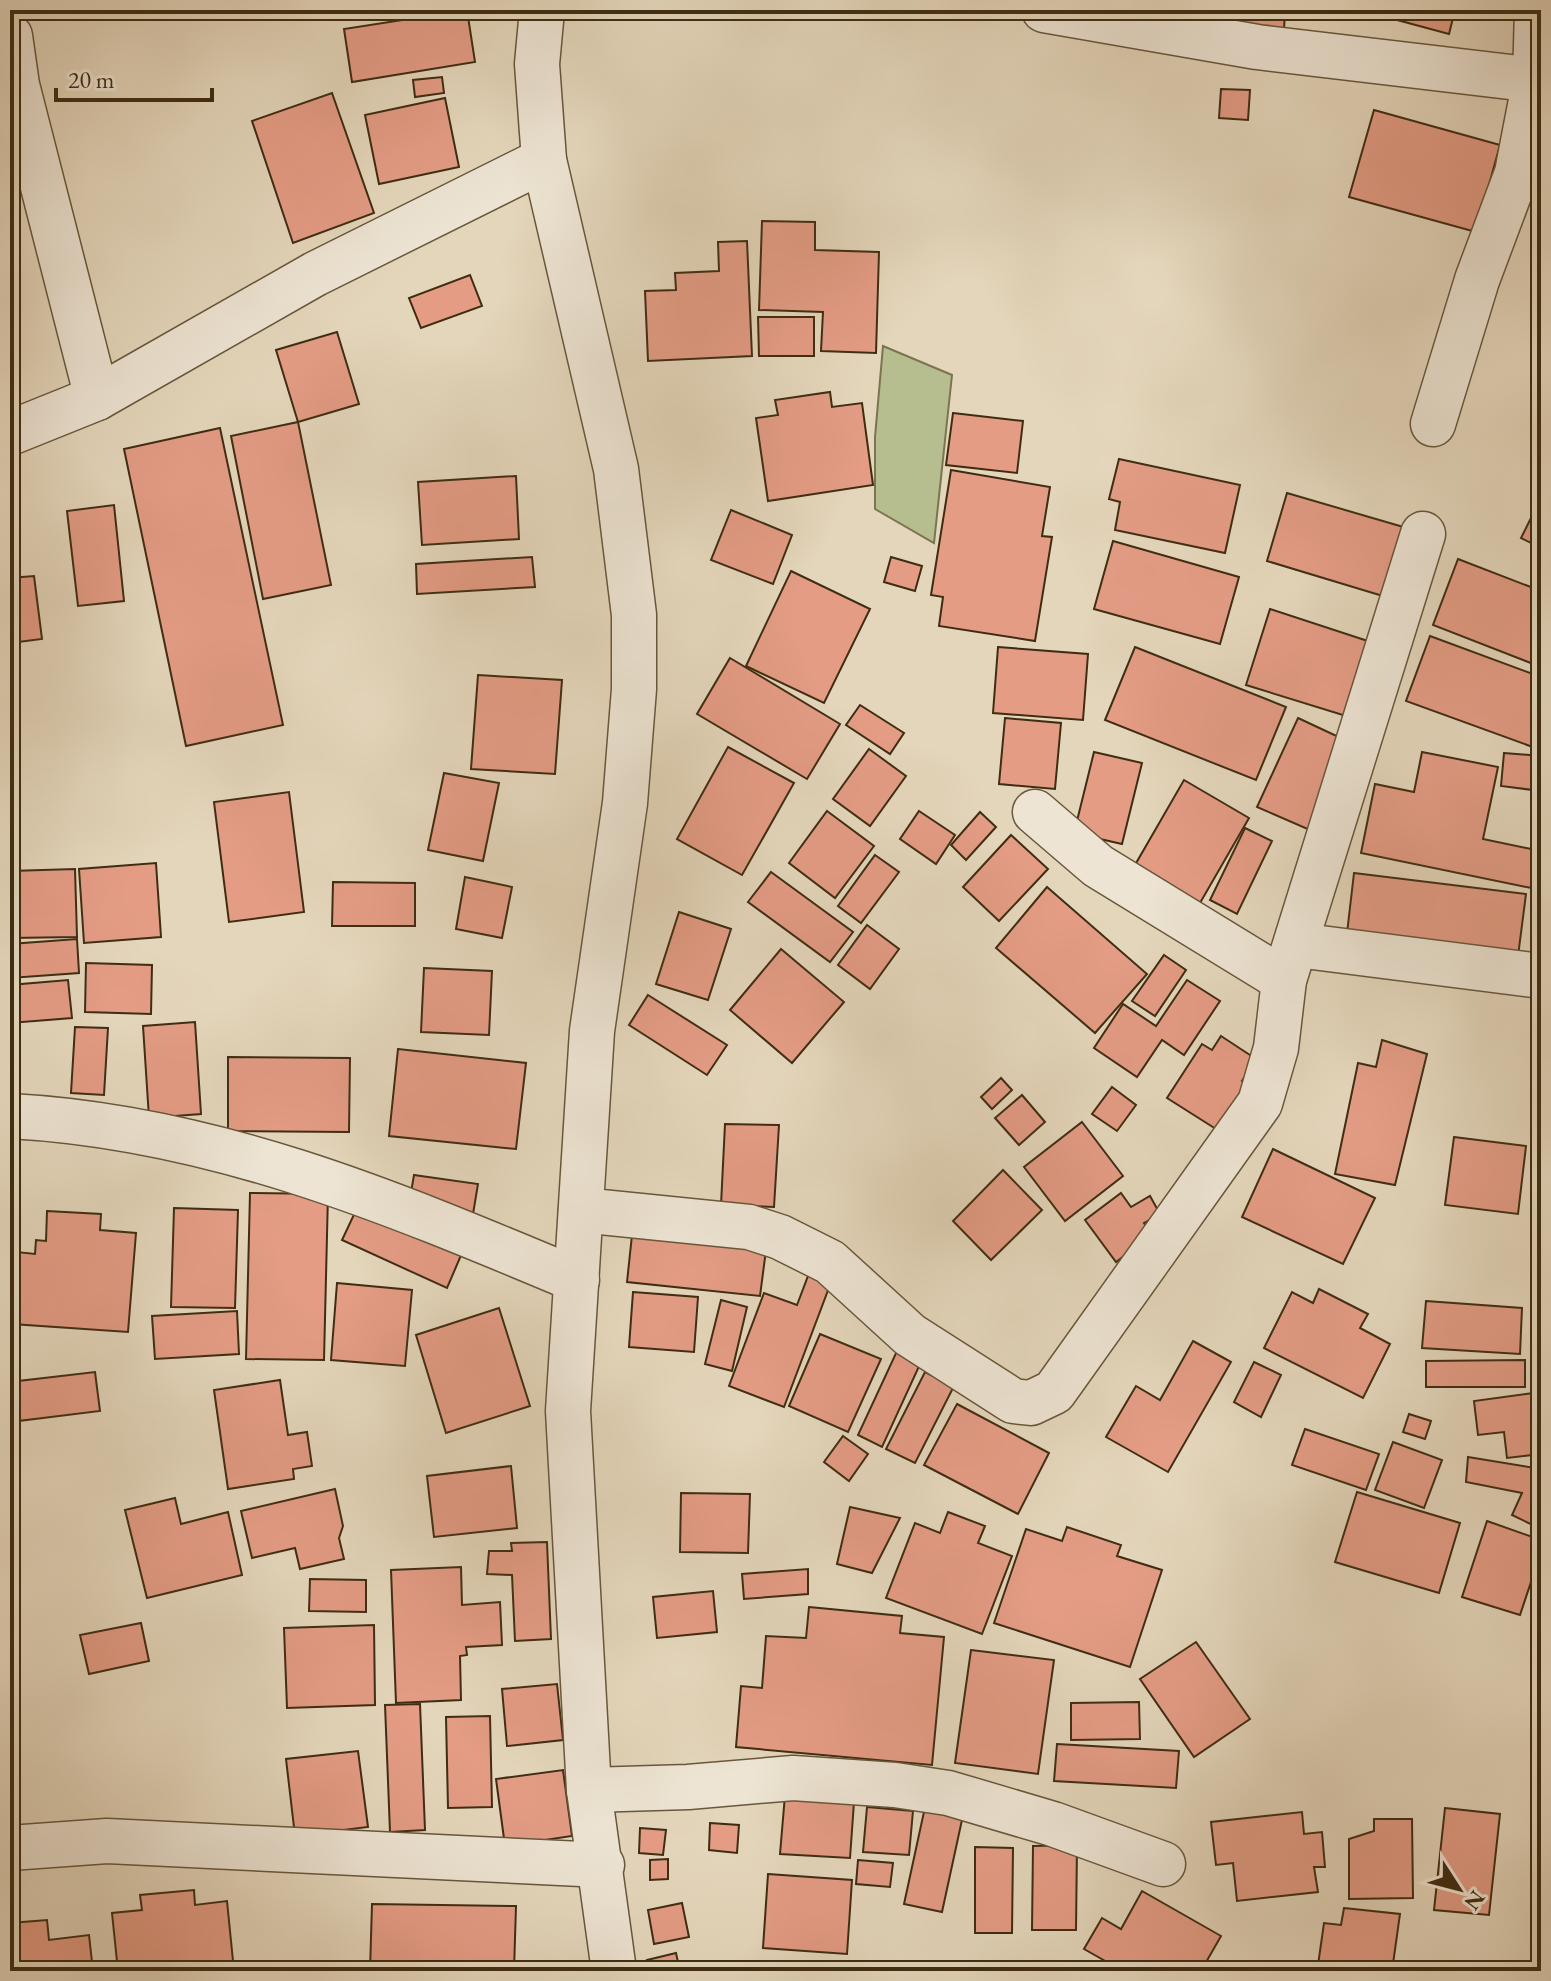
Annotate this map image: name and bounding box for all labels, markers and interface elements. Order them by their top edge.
scale bar [56,52,212,102]
text: 20 m [68,64,115,95]
north arrow [1419,1849,1499,1929]
text: N [1458,1885,1492,1916]

